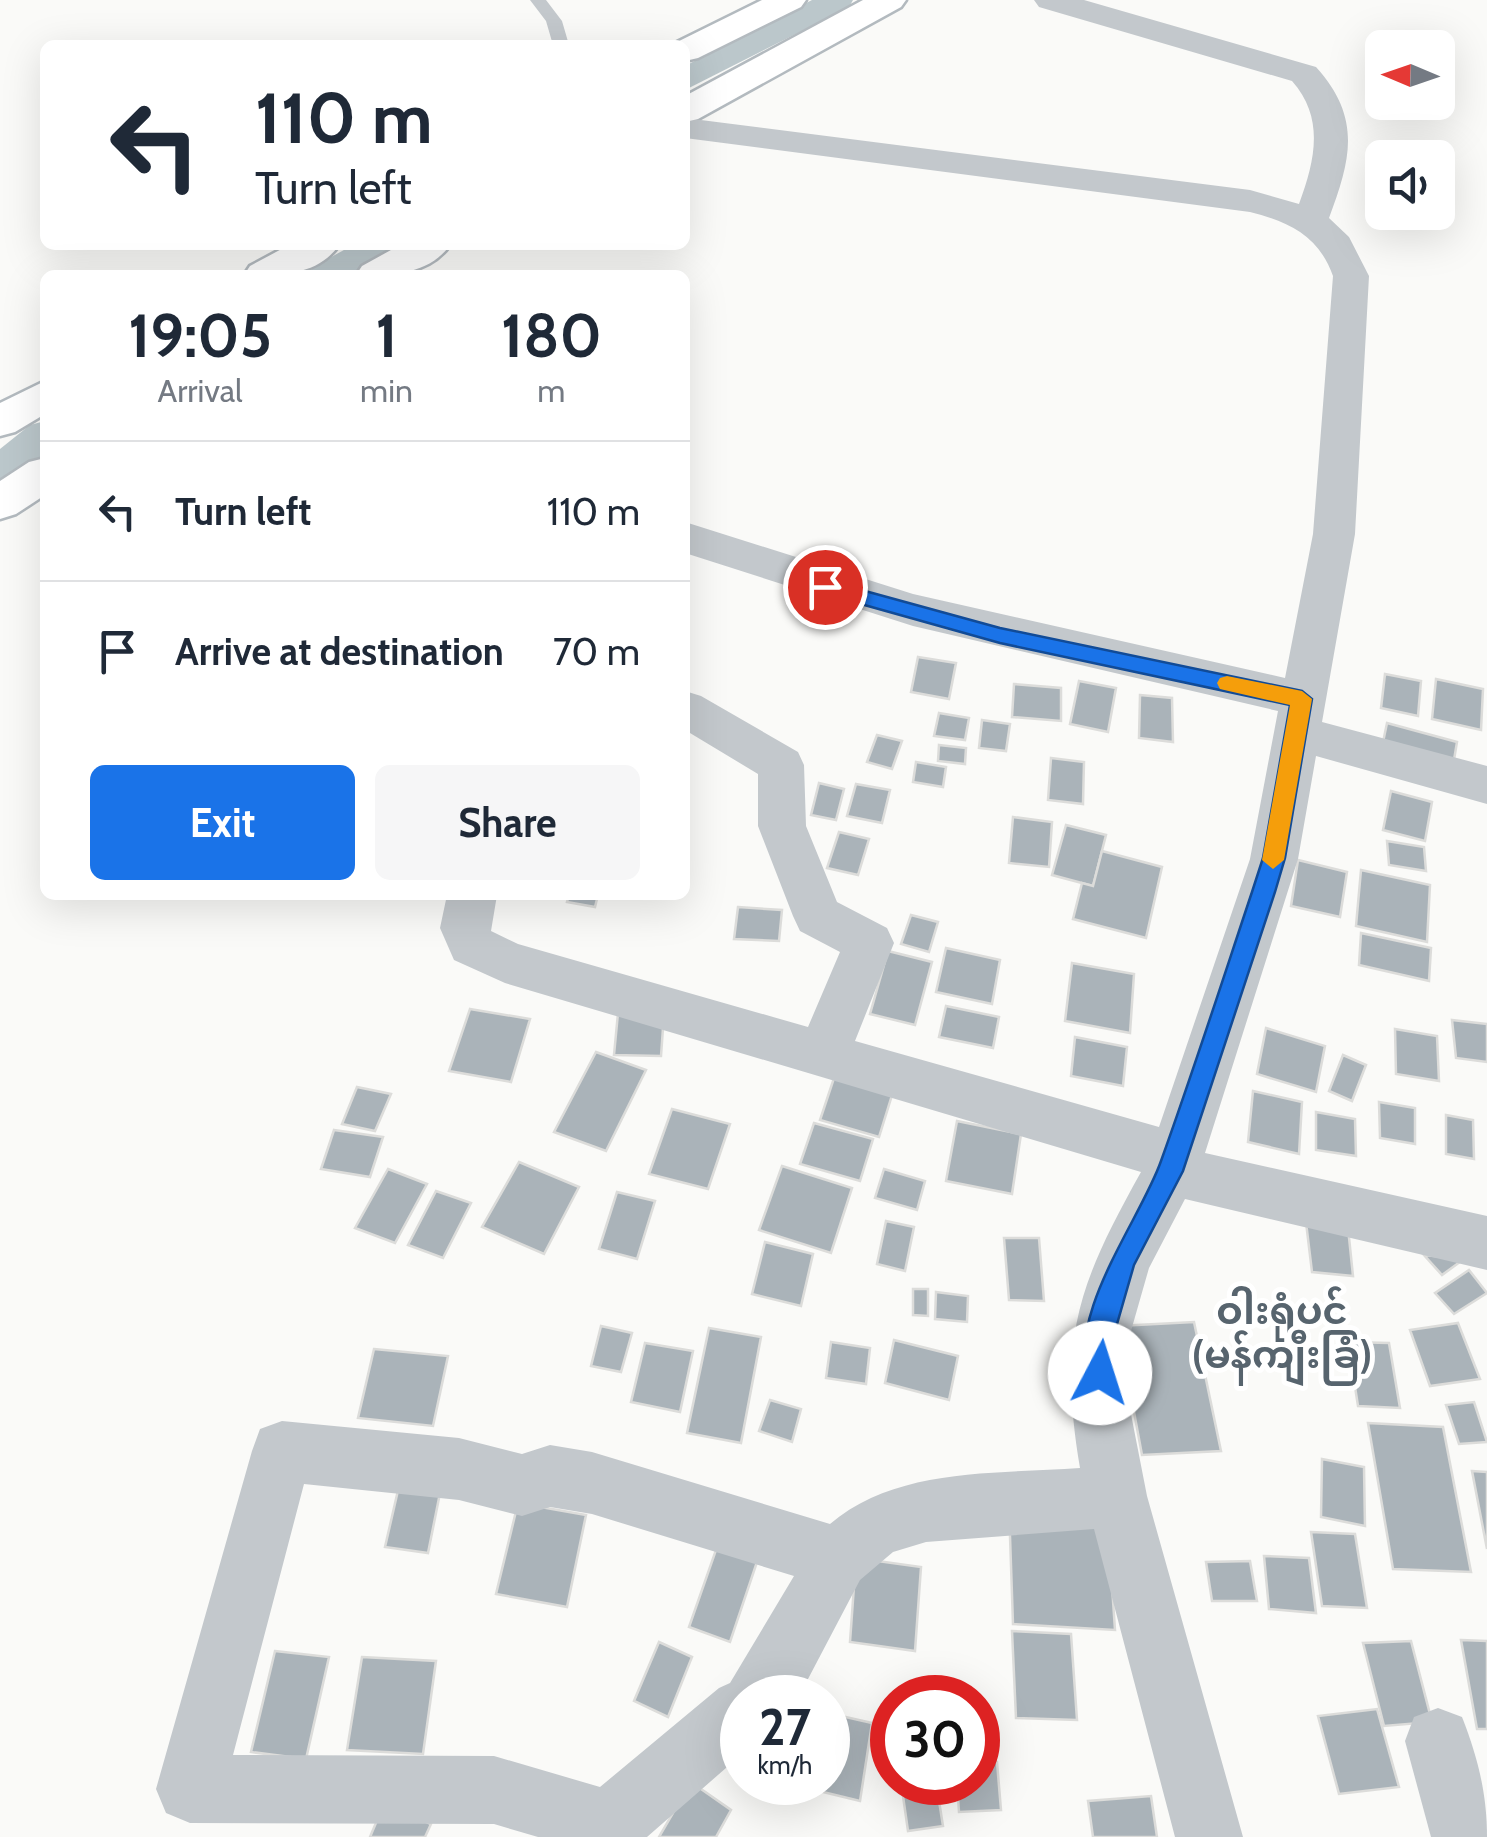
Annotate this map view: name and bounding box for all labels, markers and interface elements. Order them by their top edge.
north arrow [1365,30,1455,120]
map controls [1365,30,1455,230]
text: 110 m [255,75,433,161]
icon: left [90,80,220,210]
button: sound [1365,140,1455,230]
text: Turn left [255,161,412,215]
text: 19:05 [128,299,272,372]
text: 1 [375,299,398,372]
text: 180 [501,299,602,372]
text: Arrival [157,371,243,410]
text: min [360,371,413,410]
text: m [537,371,565,410]
icon: left [90,484,145,539]
text: Turn left [175,488,311,535]
text: 110 m [547,488,640,535]
pin [783,545,868,630]
icon: arrive [798,560,853,615]
icon: arrive [90,624,145,679]
text: Arrive at destination [175,628,504,675]
text: 70 m [553,628,640,675]
button: Exit [90,765,355,880]
button: Share [375,765,640,880]
district label: ဝါးရုံပင် (မန်ကျီးခြံ) [1192,1286,1372,1386]
position arrow [1048,1321,1152,1425]
speed limit sign: 30 [870,1675,1000,1805]
text: 27 [759,1697,811,1758]
text: km/h [758,1750,812,1780]

